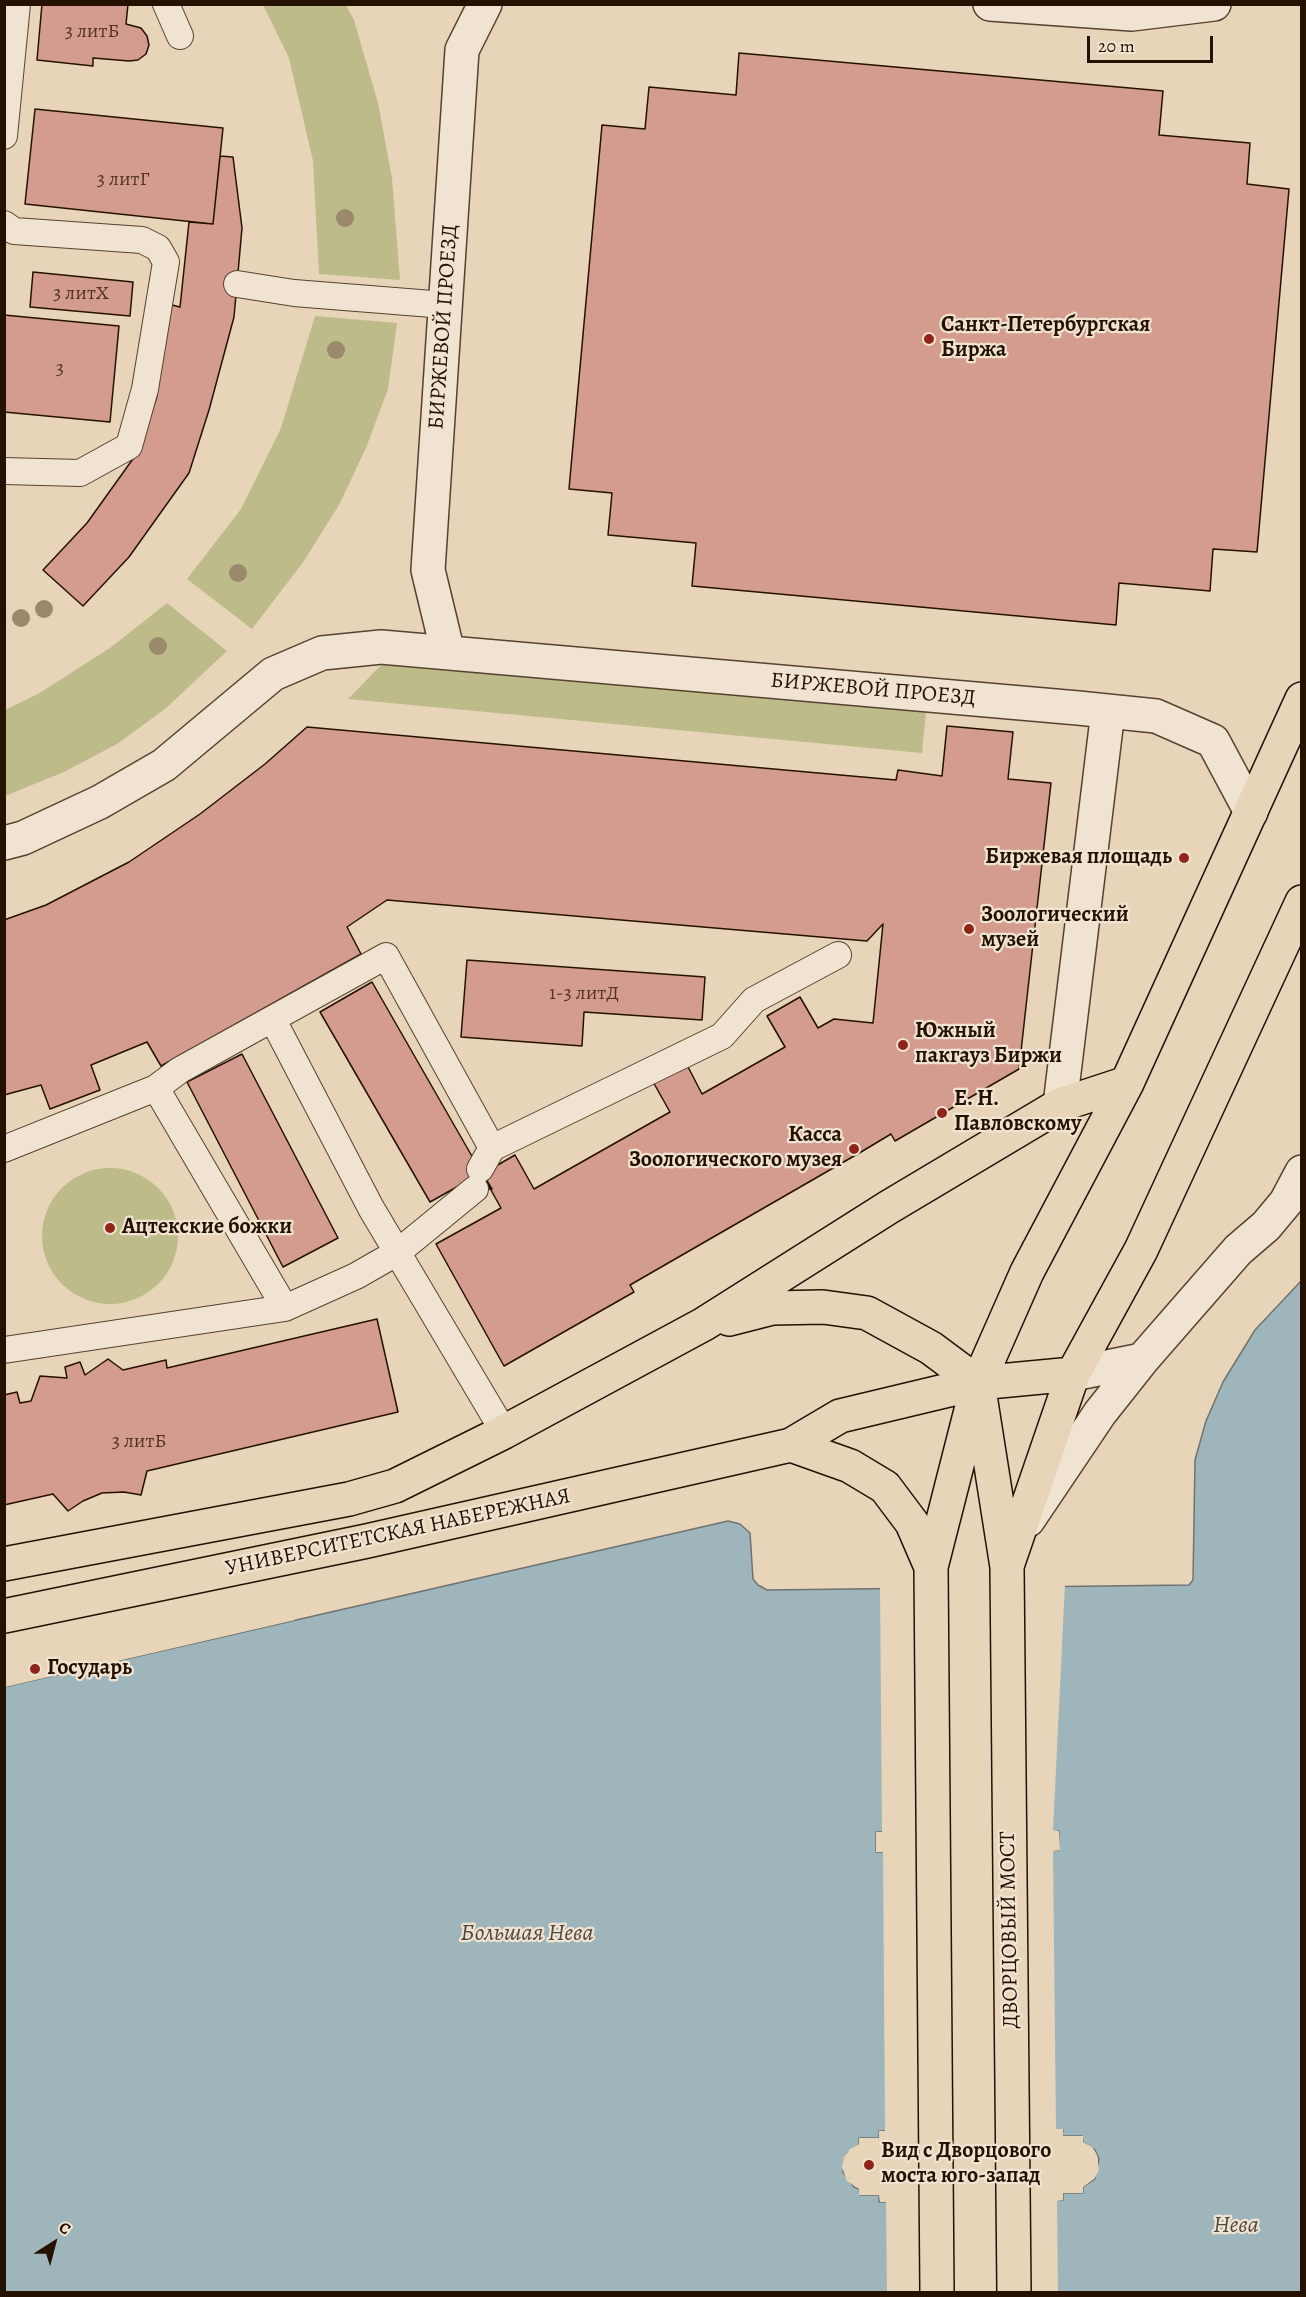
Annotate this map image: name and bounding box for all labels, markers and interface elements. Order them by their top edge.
house number: 3 литБ [65,20,119,44]
scale bar [1090,24,1216,62]
text: 20 m [1098,34,1135,58]
house number: 3 литГ [97,168,149,192]
street label: БИРЖЕВОЙ ПРОЕЗД [424,223,464,431]
house number: 3 литХ [53,282,109,306]
place label: Санкт-Петербургская Биржа [941,313,1150,364]
marker: Санкт-Петербургская Биржа [922,332,936,346]
house number: 3 [56,357,64,381]
street label: БИРЖЕВОЙ ПРОЕЗД [769,668,977,712]
place label: Биржевая площадь [985,845,1172,871]
marker: Биржевая площадь [1177,851,1191,865]
place label: Зоологический музей [981,903,1129,954]
marker: Зоологический музей [962,922,976,936]
house number: 1-3 литД [549,982,619,1006]
place label: Южный пакгауз Биржи [915,1019,1062,1070]
marker: Южный пакгауз Биржи [896,1038,910,1052]
place label: Е. Н. Павловскому [954,1087,1082,1138]
marker: Е. Н. Павловскому [935,1106,949,1120]
place label: Касса Зоологического музея [629,1123,842,1174]
marker: Касса Зоологического музея [847,1142,861,1156]
place label: Ацтекские божки [122,1215,292,1241]
marker: Ацтекские божки [103,1221,117,1235]
house number: 3 литБ [112,1430,166,1454]
street label: УНИВЕРСИТЕТСКАЯ НАБЕРЕЖНАЯ [223,1483,573,1583]
place label: Государь [47,1656,132,1682]
marker: Государь [28,1662,42,1676]
street label: ДВОРЦОВЫЙ МОСТ [995,1831,1025,2029]
water label: Большая Нева [460,1920,594,1948]
place label: Вид с Дворцового моста юго-запад [881,2139,1051,2190]
marker: Вид с Дворцового моста юго-запад [862,2158,876,2172]
water label: Нева [1213,2212,1259,2240]
north arrow [24,2213,84,2273]
text: С [54,2217,75,2240]

